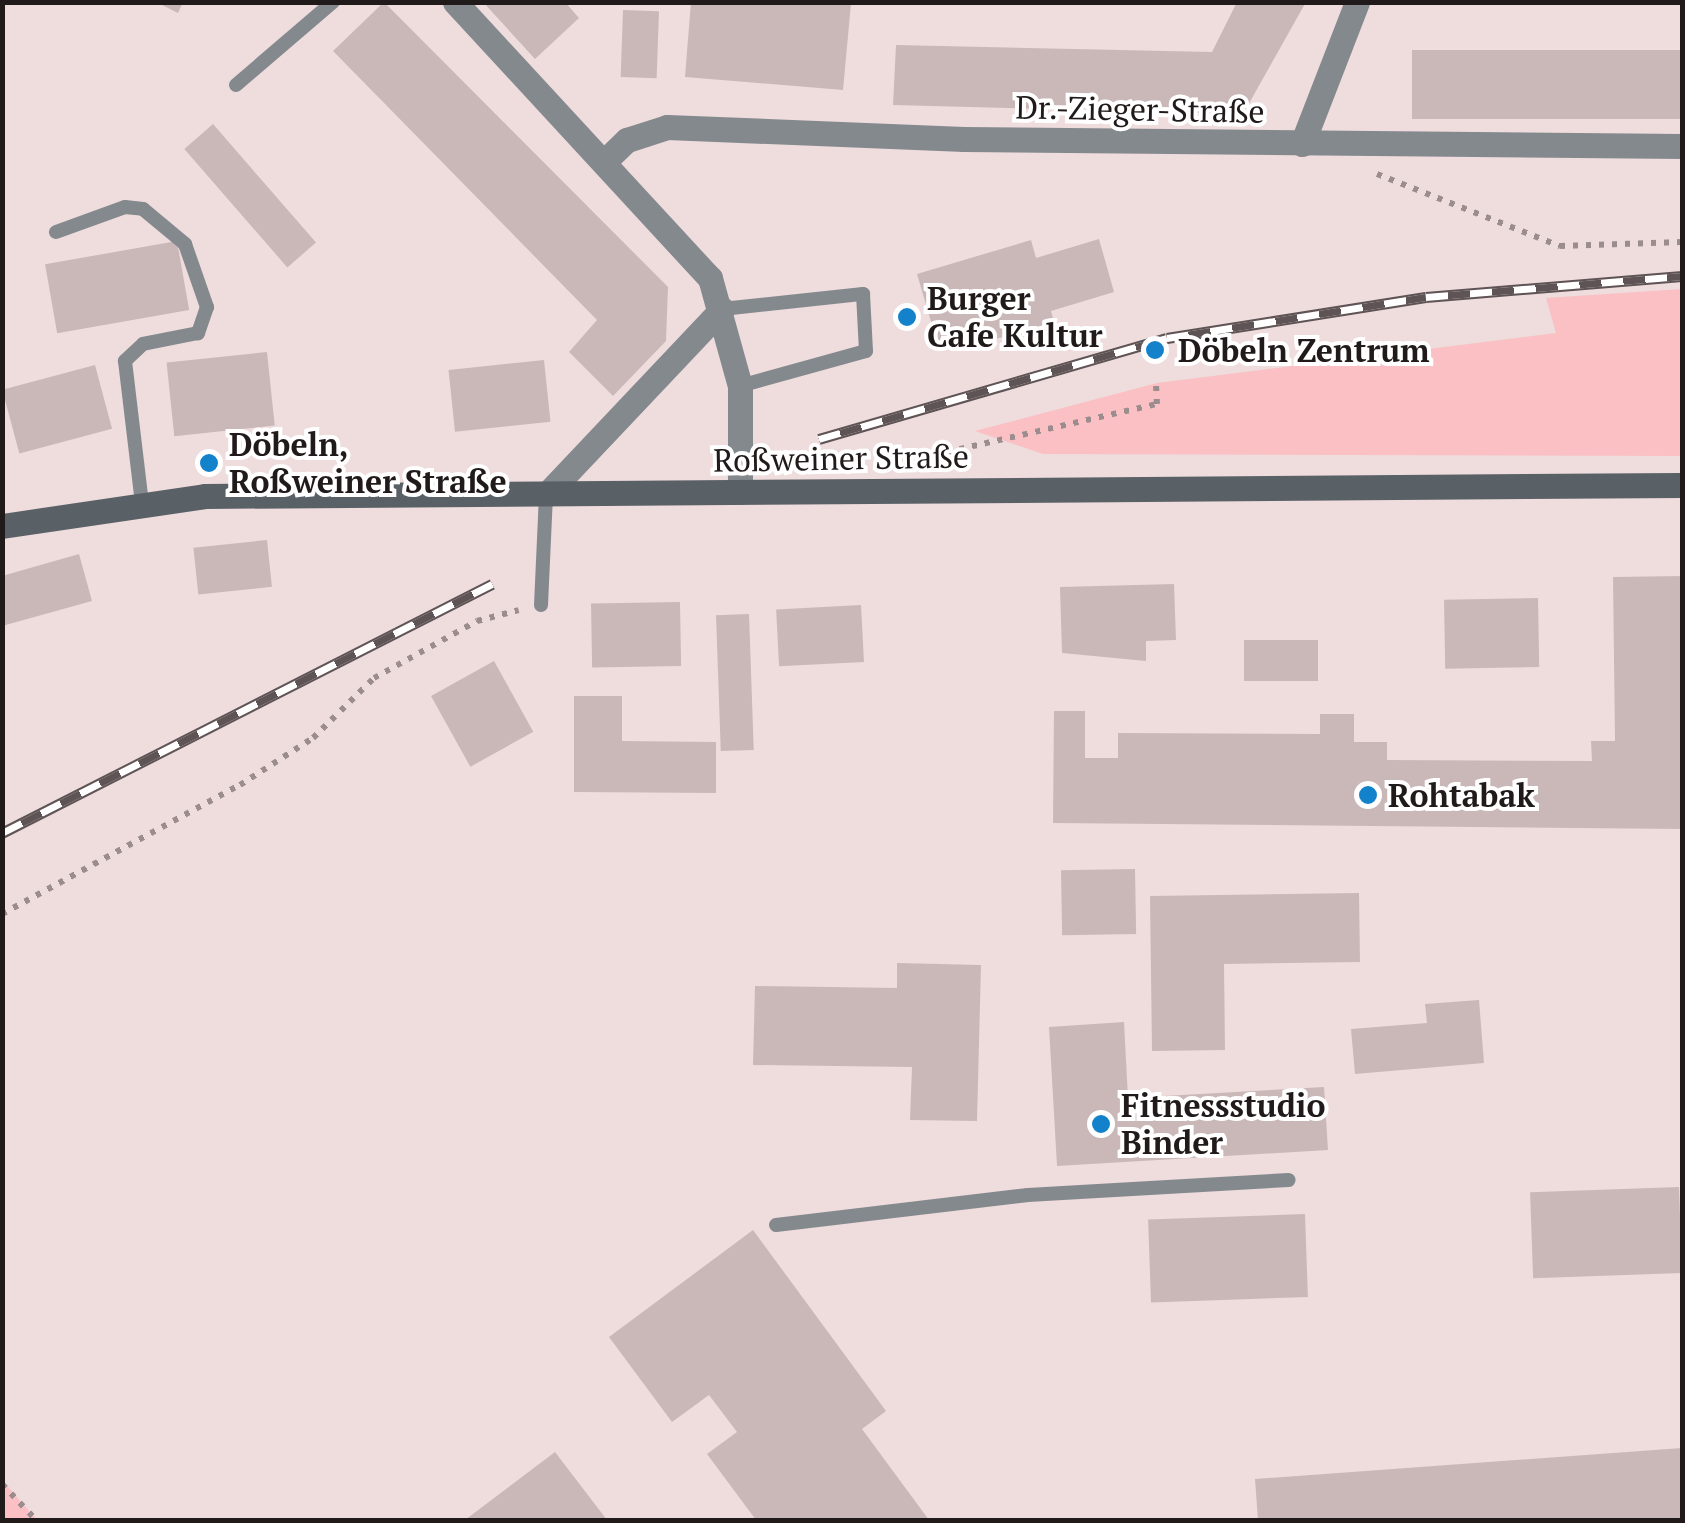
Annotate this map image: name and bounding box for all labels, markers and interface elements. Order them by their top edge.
street label: Dr.-Zieger-Straße [1015,88,1265,130]
place label: Burger Cafe Kultur [927,280,1103,355]
marker: Burger Cafe Kultur [896,306,918,328]
place label: Döbeln Zentrum [1178,331,1430,369]
marker: Döbeln Zentrum [1142,337,1168,363]
place label: Döbeln, Roßweiner Straße [229,426,507,501]
street label: Roßweiner Straße [713,437,969,479]
marker: Döbeln, Roßweiner Straße [198,452,220,474]
place label: Rohtabak [1388,776,1535,814]
marker: Rohtabak [1357,784,1379,806]
place label: Fitnessstudio Binder [1121,1087,1325,1162]
marker: Fitnessstudio Binder [1090,1113,1112,1135]

